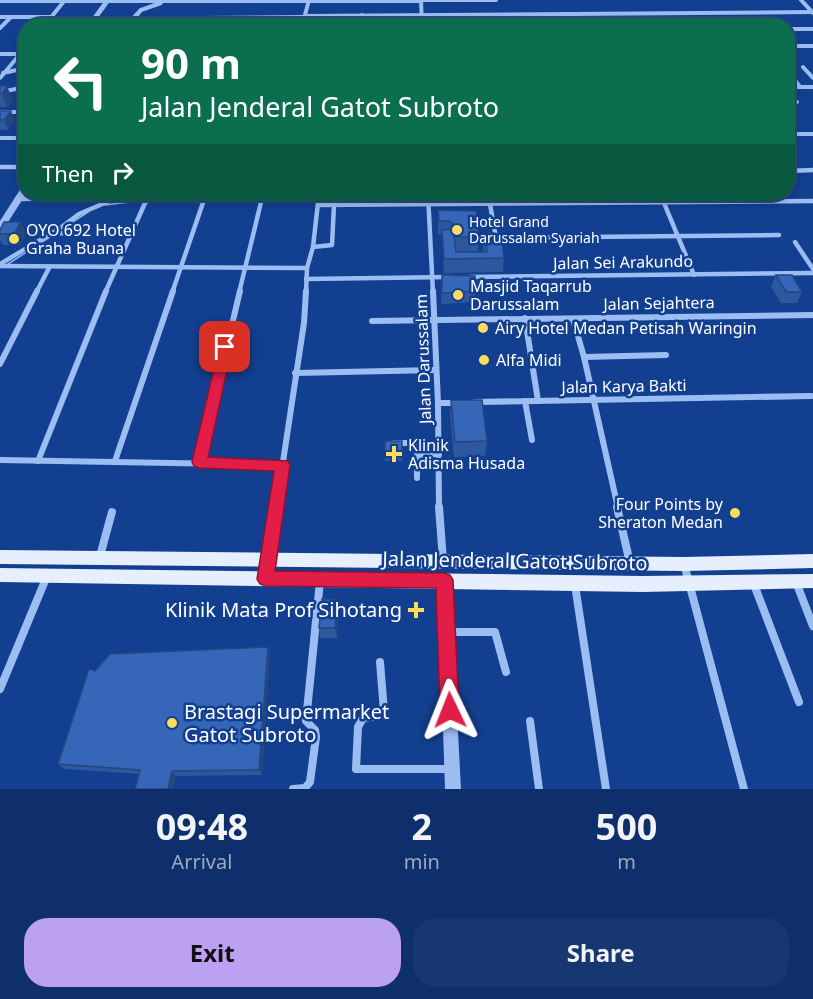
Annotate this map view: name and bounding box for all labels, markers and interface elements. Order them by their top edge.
text: 90 m [141,34,241,91]
icon: left [42,42,120,120]
text: Jalan Jenderal Gatot Subroto [141,88,499,125]
icon: right [106,156,139,189]
text: Then [42,158,94,188]
place label: Hotel Grand Darussalam Syariah [469,212,600,247]
place label: OYO 692 Hotel Graha Buana [26,219,136,259]
marker: Hotel Grand Darussalam Syariah [450,223,464,237]
marker: OYO 692 Hotel Graha Buana [7,232,21,246]
street label: Jalan Sei Arakundo [551,250,693,274]
place label: Masjid Taqarrub Darussalam [470,275,592,315]
marker: Masjid Taqarrub Darussalam [451,288,465,302]
street label: Jalan Sejahtera [601,291,715,315]
street label: Jalan Darussalam [410,294,436,426]
place label: Airy Hotel Medan Petisah Waringin [495,317,757,339]
pin [199,321,250,372]
marker: Airy Hotel Medan Petisah Waringin [476,321,490,335]
icon: arrive [208,330,241,363]
place label: Alfa Midi [496,349,562,371]
marker: Alfa Midi [477,353,491,367]
street label: Jalan Karya Bakti [559,374,687,398]
place label: Klinik Adisma Husada [408,434,525,474]
marker: Klinik Adisma Husada [385,445,403,463]
place label: Four Points by Sheraton Medan [598,493,724,533]
marker: Four Points by Sheraton Medan [728,506,742,520]
street label: Jalan Jenderal Gatot Subroto [380,545,648,576]
place label: Klinik Mata Prof Sihotang [165,596,402,623]
marker: Klinik Mata Prof Sihotang [407,601,425,619]
position arrow [418,678,482,742]
place label: Brastagi Supermarket Gatot Subroto [184,698,389,748]
marker: Brastagi Supermarket Gatot Subroto [165,716,179,730]
text: 09:48 [156,802,248,851]
text: 2 [412,802,432,851]
text: 500 [596,802,657,851]
text: Arrival [171,848,232,875]
text: min [404,848,440,875]
text: m [617,848,636,875]
button: Exit [24,918,401,987]
button: Share [413,918,789,987]

